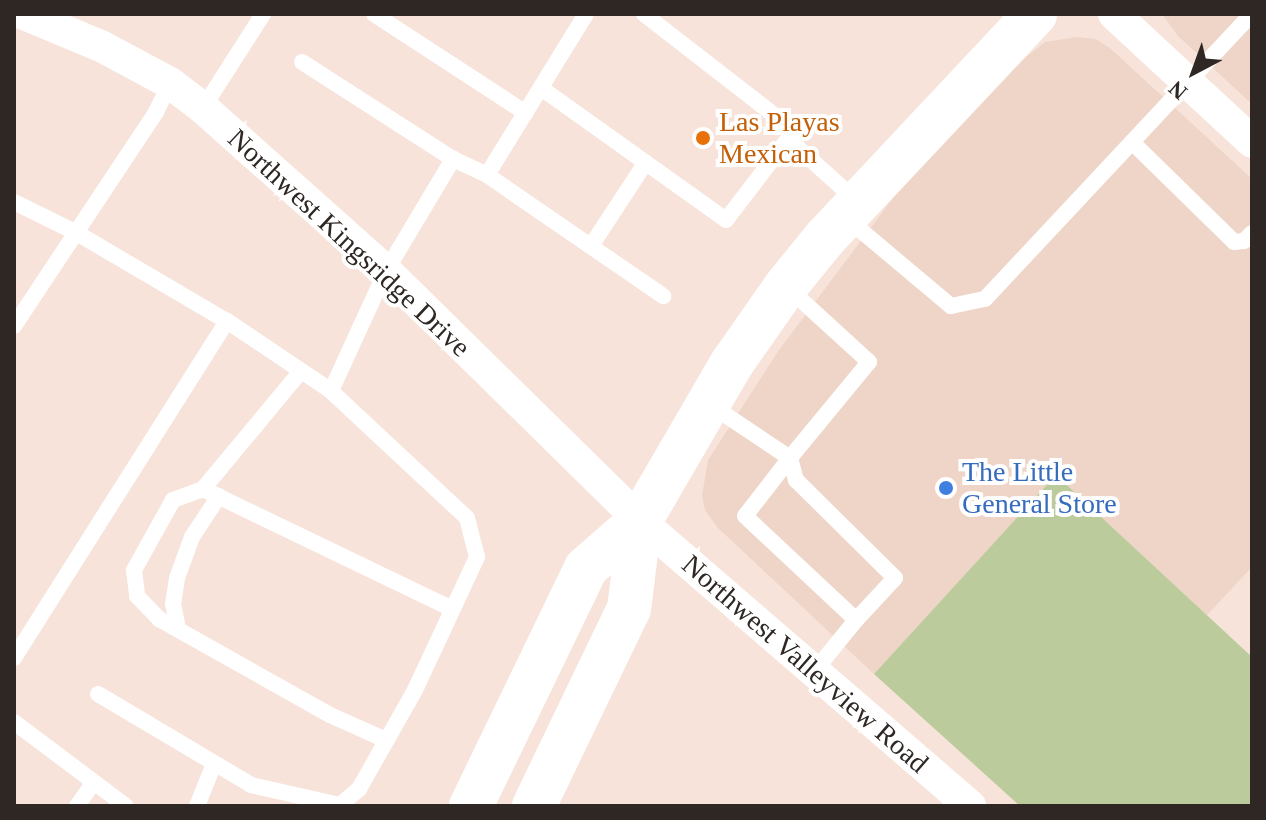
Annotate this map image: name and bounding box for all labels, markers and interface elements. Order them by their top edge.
north arrow [1154,32,1234,112]
text: N [1164,76,1192,105]
place label: Las Playas Mexican [719,105,840,171]
street label: Northwest Kingsridge Drive [221,122,477,364]
marker: Las Playas Mexican [694,129,712,147]
place label: The Little General Store [962,455,1117,521]
marker: The Little General Store [937,479,955,497]
street label: Northwest Valleyview Road [675,548,935,780]

